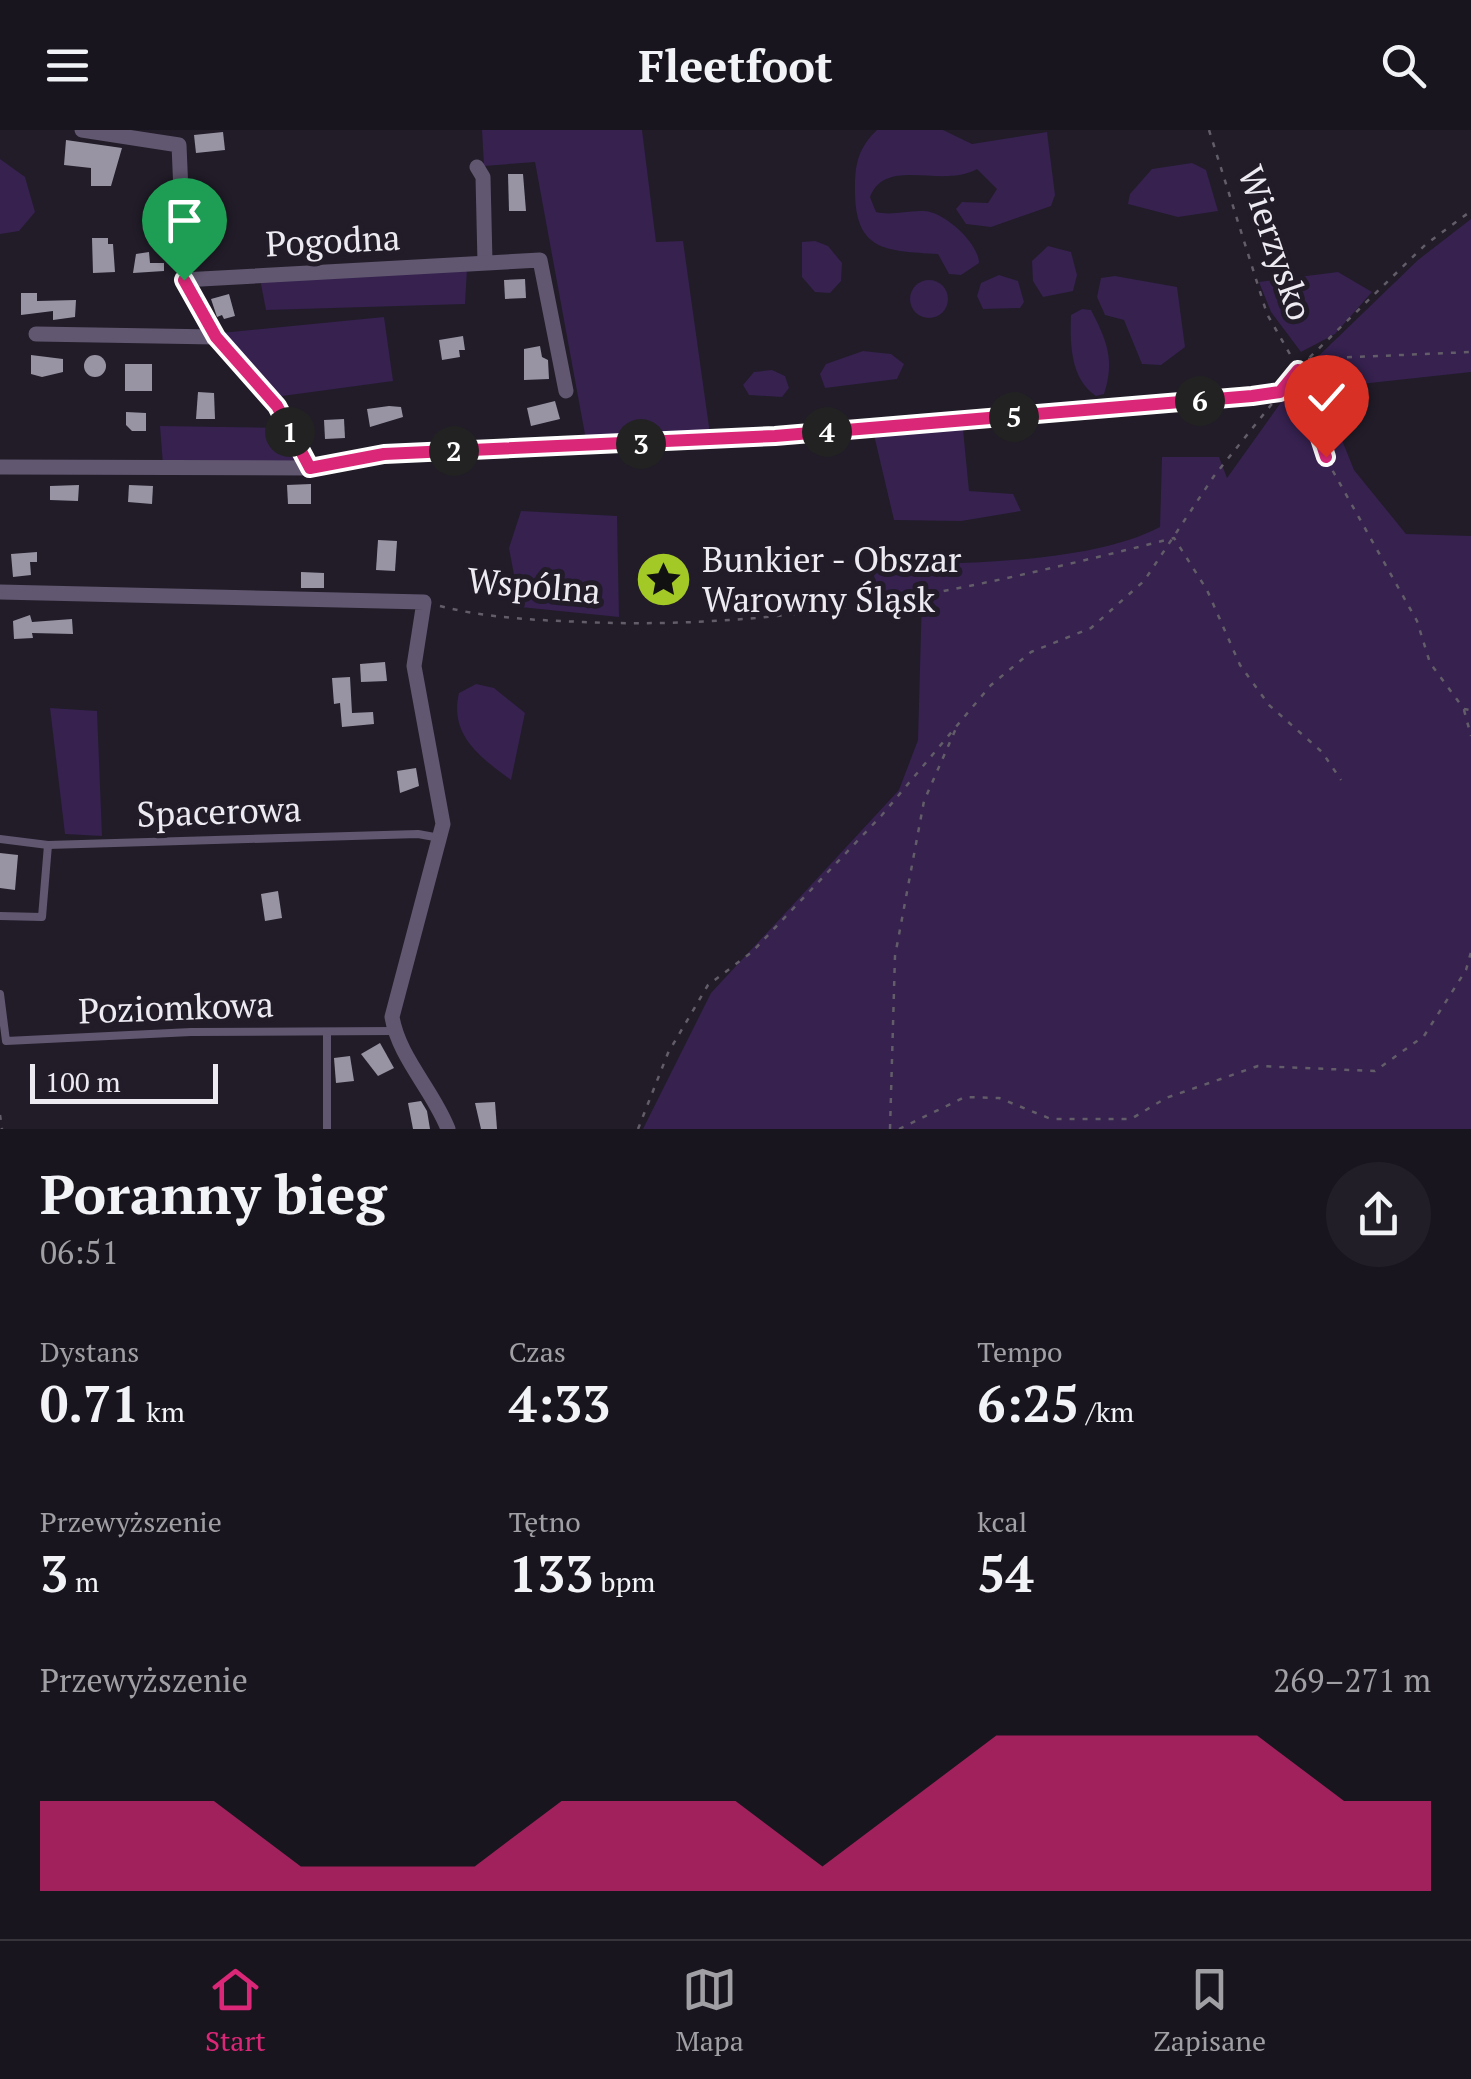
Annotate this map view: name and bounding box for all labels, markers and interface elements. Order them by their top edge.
text: Fleetfoot [638,35,833,95]
icon: menu [40,38,95,93]
icon: search [1376,38,1431,93]
street label: Wierzysko [1228,159,1324,326]
pin [142,178,227,281]
icon: arrive [157,193,212,248]
street label: Pogodna [264,214,401,266]
pin [1284,355,1369,458]
icon: check [1299,370,1354,425]
pin: 6 [1175,376,1225,426]
text: 6 [1192,382,1208,419]
pin: 5 [989,392,1039,442]
text: 5 [1006,398,1022,435]
pin: 1 [265,407,315,457]
pin: 4 [802,407,852,457]
text: 1 [282,413,298,450]
text: 4 [819,413,835,450]
pin: 3 [616,419,666,469]
text: 3 [633,425,649,462]
pin: 2 [429,426,479,476]
text: 2 [446,432,462,469]
place label: Bunkier - Obszar Warowny Śląsk [702,536,962,622]
place icon: Bunkier - Obszar Warowny Śląsk [633,550,693,610]
street label: Wspólna [465,556,603,614]
street label: Spacerowa [136,785,302,837]
street label: Poziomkowa [77,981,275,1033]
scale bar [30,1059,218,1104]
text: 100 m [45,1063,121,1100]
text: Poranny bieg [40,1157,386,1230]
button: share [1326,1162,1431,1267]
text: 06:51 [40,1231,119,1273]
text: Dystans [40,1333,139,1370]
text: Czas [509,1333,566,1370]
text: Tempo [977,1333,1062,1370]
text: 0.71 [40,1370,140,1436]
text: 4:33 [509,1370,611,1436]
text: 6:25 [977,1370,1079,1436]
text: km [140,1393,185,1430]
text: /km [1079,1393,1134,1430]
text: Przewyższenie [40,1503,222,1540]
text: Tętno [509,1503,581,1540]
text: kcal [977,1503,1027,1540]
text: 3 [40,1540,68,1606]
text: 133 [509,1540,593,1606]
text: 54 [977,1540,1034,1606]
text: m [68,1563,99,1600]
text: bpm [593,1563,655,1600]
text: Przewyższenie [40,1659,248,1701]
text: 269–271 m [1273,1659,1431,1701]
tab: Start [205,1962,266,2059]
tab: Mapa [675,1962,744,2059]
tab: Zapisane [1154,1962,1266,2059]

